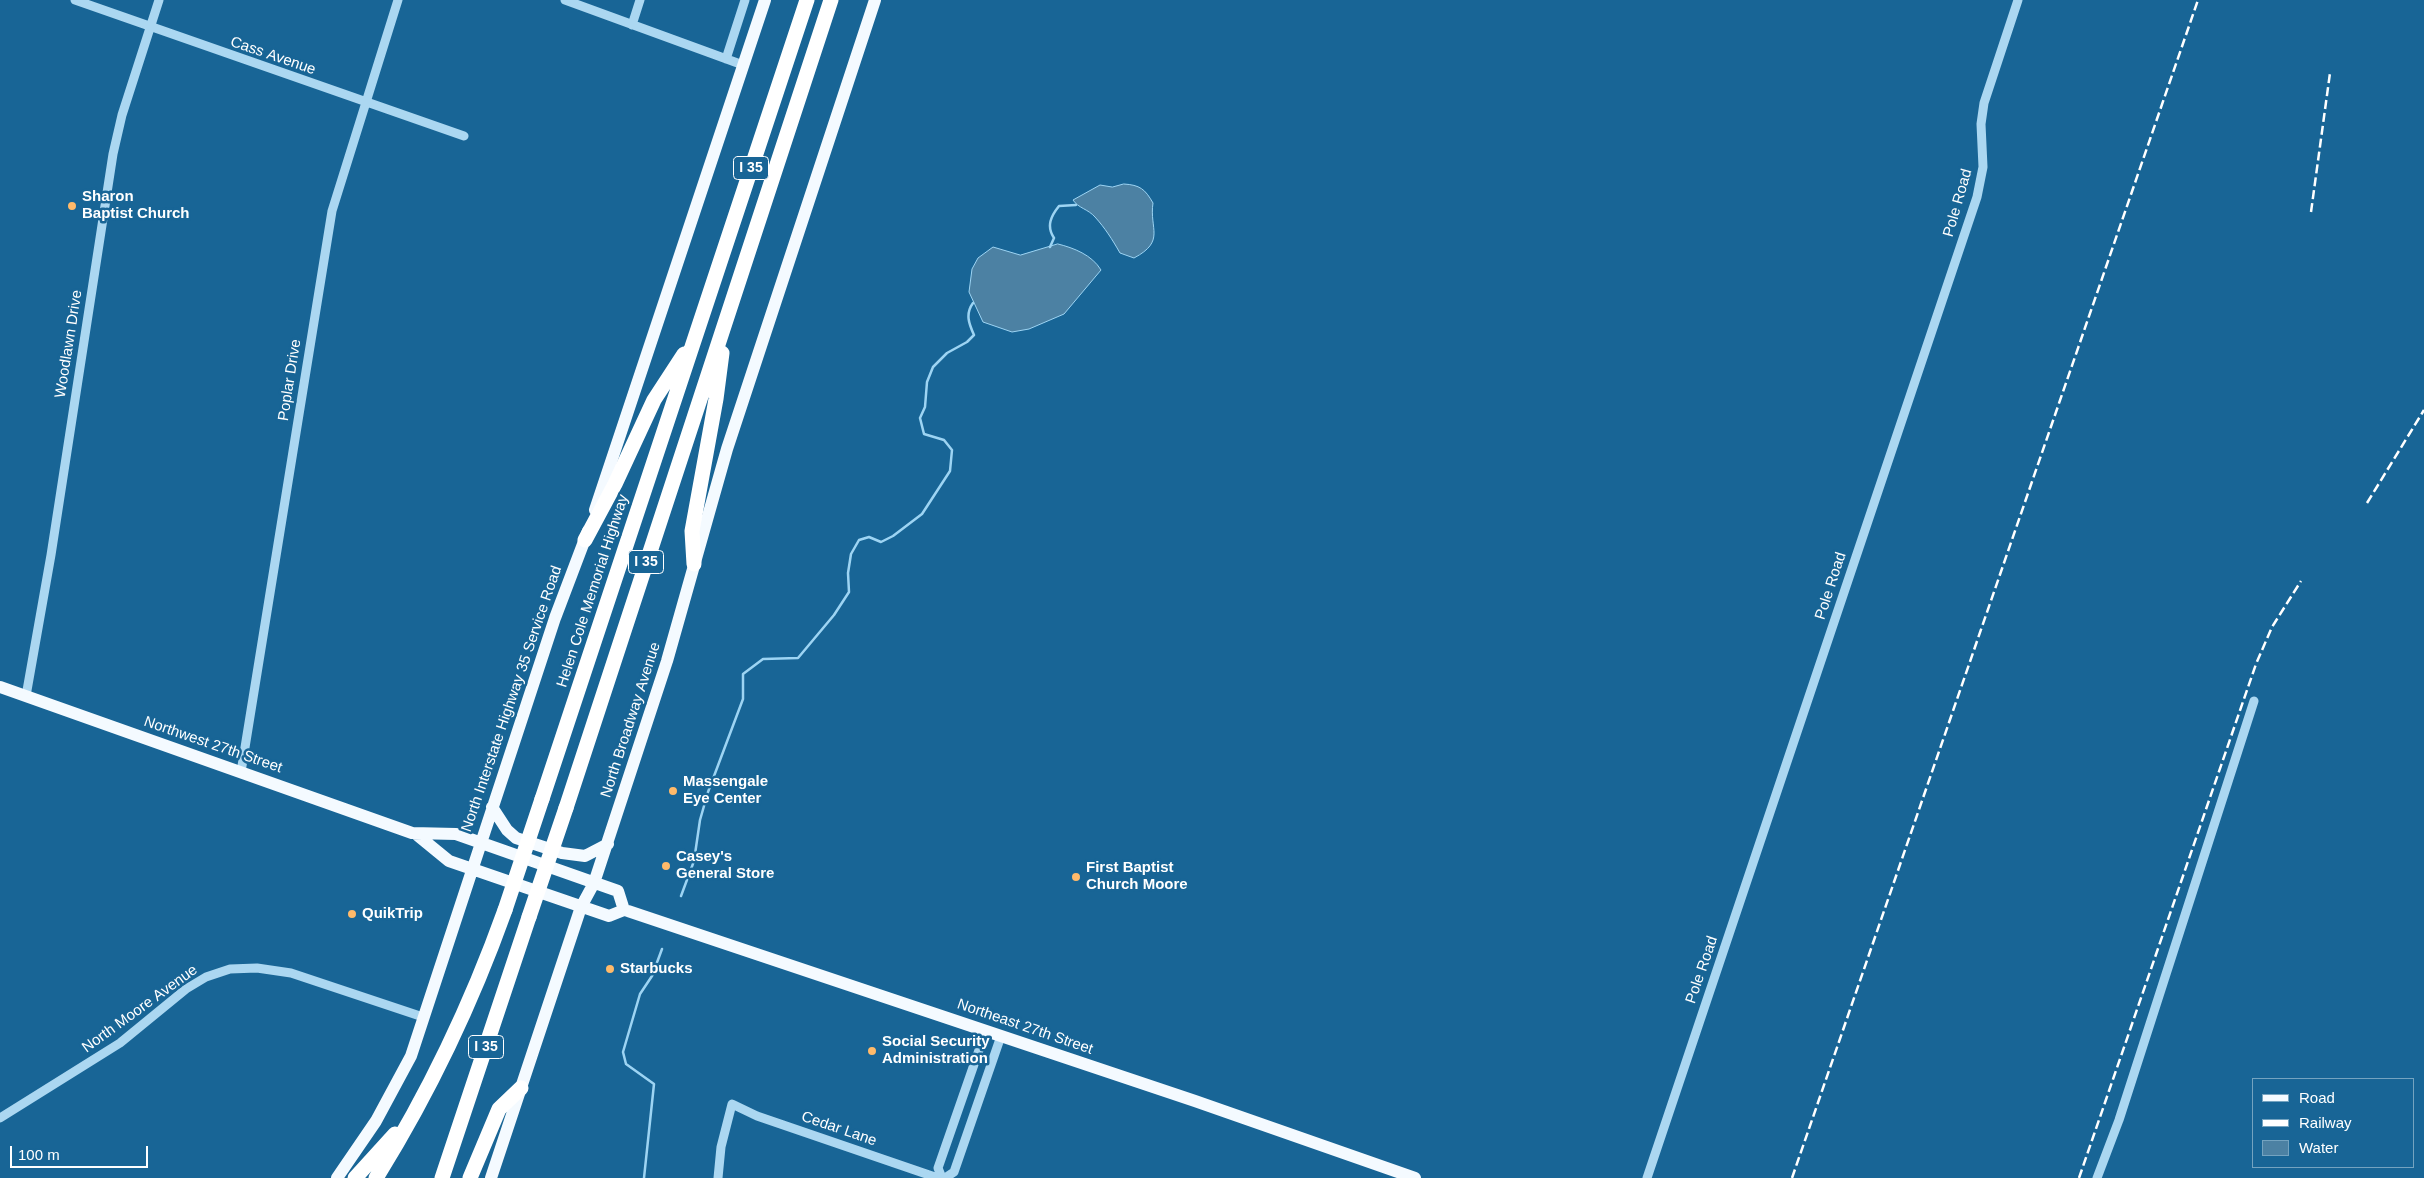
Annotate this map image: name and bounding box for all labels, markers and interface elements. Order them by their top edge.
street label: Cass Avenue [228,33,318,79]
road number: I 35 [734,156,768,180]
street label: Pole Road [1940,167,1976,239]
place label: Sharon Baptist Church [82,188,190,223]
marker: Sharon Baptist Church [66,200,78,212]
street label: Woodlawn Drive [52,289,86,399]
street label: Poplar Drive [275,338,305,422]
street label: Helen Cole Memorial Highway [553,492,633,690]
road number: I 35 [628,550,664,574]
street label: Pole Road [1812,550,1850,622]
street label: North Interstate Highway 35 Service Road [458,564,566,834]
street label: North Broadway Avenue [597,640,665,800]
street label: Northwest 27th Street [141,713,285,777]
place label: Massengale Eye Center [683,773,768,808]
marker: Massengale Eye Center [667,785,679,797]
place label: Casey's General Store [676,848,774,883]
place label: First Baptist Church Moore [1086,859,1188,894]
marker: Casey's General Store [660,860,672,872]
marker: First Baptist Church Moore [1070,871,1082,883]
place label: QuikTrip [362,905,423,923]
marker: QuikTrip [346,908,358,920]
street label: Pole Road [1682,934,1722,1006]
place label: Starbucks [620,960,693,978]
street label: North Moore Avenue [79,961,201,1057]
marker: Starbucks [604,963,616,975]
street label: Northeast 27th Street [955,995,1095,1059]
place label: Social Security Administration [882,1033,990,1068]
road number: I 35 [468,1036,504,1058]
marker: Social Security Administration [866,1045,878,1057]
legend [2252,1078,2414,1168]
text: Road [2299,1089,2335,1106]
street label: Cedar Lane [799,1108,879,1150]
text: Railway [2299,1114,2352,1131]
scale bar [12,1136,150,1168]
text: Water [2299,1139,2338,1156]
text: 100 m [18,1146,60,1163]

